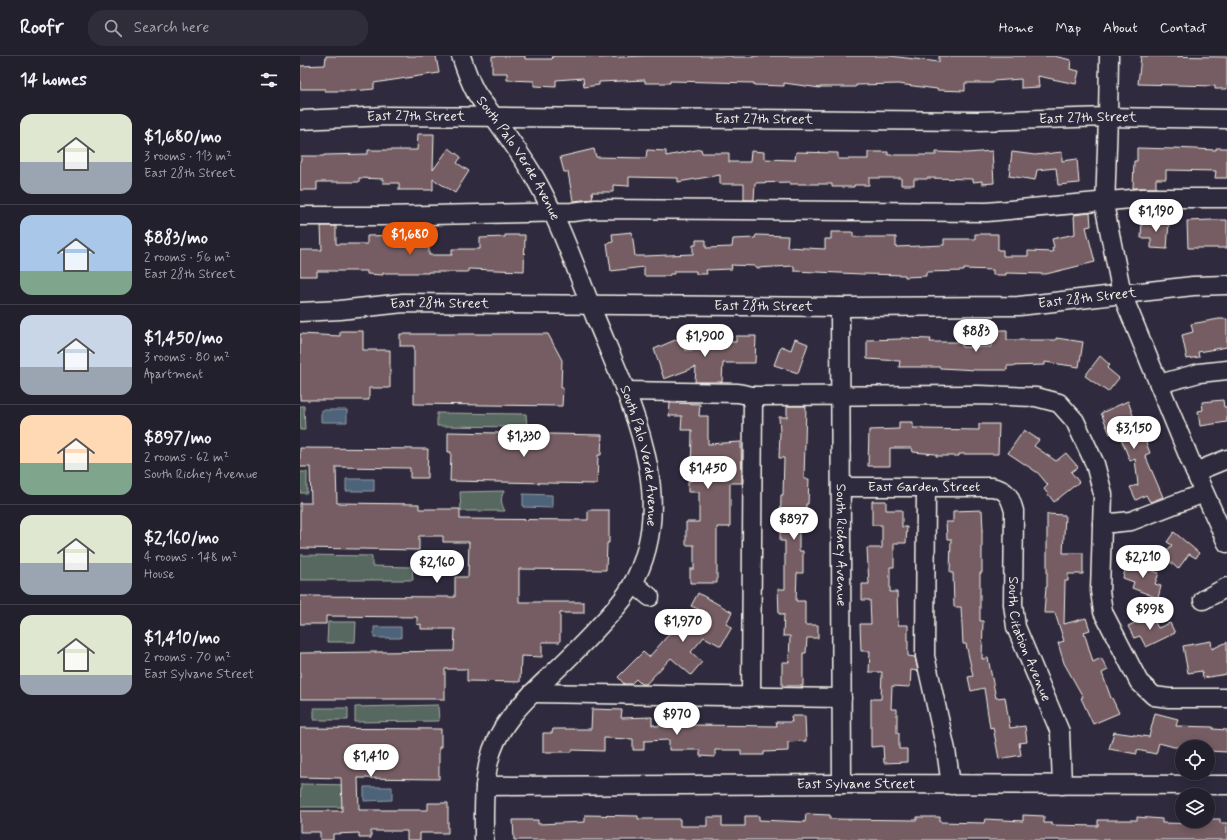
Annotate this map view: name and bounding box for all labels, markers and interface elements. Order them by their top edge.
search box [88,10,368,46]
text: Roofr [20,15,64,40]
icon: search [102,17,124,39]
text: Search here [134,18,209,38]
text: Home [999,19,1033,37]
text: Map [1055,19,1081,37]
text: About [1103,19,1138,37]
text: Contact [1160,19,1207,37]
text: 14 homes [20,69,87,91]
icon: filters [258,69,280,91]
street label: South Palo Verde Avenue [472,92,564,223]
street label: East 27th Street [366,107,466,126]
street label: East 27th Street [1039,108,1138,128]
street label: East 27th Street [715,110,814,129]
text: $1,680/mo [144,126,222,148]
icon: home [52,130,100,178]
text: 3 rooms · 113 m² [144,148,232,165]
text: East 28th Street [144,165,236,182]
pin: $1,190 [1123,199,1189,233]
text: $1,190 [1138,203,1174,220]
pin: $1,680 [377,222,443,256]
text: $1,680 [391,226,429,243]
text: $883/mo [144,227,208,249]
icon: home [52,231,100,279]
text: 2 rooms · 56 m² [144,249,231,266]
text: East 28th Street [144,266,236,283]
street label: East 28th Street [1037,284,1138,313]
street label: East 28th Street [389,294,490,313]
street label: East 28th Street [714,297,814,316]
pin: $883 [952,319,1000,353]
text: $883 [962,323,990,340]
pin: $1,900 [672,324,738,358]
text: $1,450/mo [144,327,223,349]
text: $1,900 [685,328,725,345]
icon: home [52,331,100,379]
text: 3 rooms · 80 m² [144,349,230,366]
text: Apartment [144,366,203,383]
street label: South Palo Verde Avenue [615,383,661,527]
pin: $3,150 [1101,416,1167,450]
text: $3,150 [1116,420,1152,437]
pin: $1,330 [491,424,557,458]
text: $897/mo [144,427,211,449]
text: $1,330 [507,428,541,445]
icon: home [52,431,100,479]
text: 2 rooms · 62 m² [144,449,229,466]
pin: $1,450 [675,456,741,490]
text: $1,450 [689,460,727,477]
text: South Richey Avenue [144,466,258,483]
street label: East Garden Street [868,478,980,496]
street label: South Richey Avenue [832,484,850,606]
pin: $897 [770,507,818,541]
text: $897 [779,511,809,528]
text: $2,160/mo [144,527,219,549]
icon: home [52,531,100,579]
pin: $2,210 [1110,545,1176,579]
text: 4 rooms · 148 m² [144,549,238,566]
text: $2,210 [1125,549,1161,566]
pin: $2,160 [404,550,470,584]
text: $2,160 [419,554,455,571]
text: House [144,566,175,583]
street label: South Citation Avenue [1004,576,1055,704]
pin: $998 [1126,597,1174,631]
text: $998 [1136,601,1164,618]
pin: $1,970 [650,609,716,643]
text: $1,970 [664,613,702,630]
text: $1,410/mo [144,627,220,649]
icon: home [52,631,100,679]
text: 2 rooms · 70 m² [144,649,231,666]
text: East Sylvane Street [144,666,254,683]
pin: $970 [653,702,701,736]
text: $970 [663,706,691,723]
map controls [1175,740,1215,828]
button: locate [1175,740,1215,780]
pin: $1,410 [338,744,404,778]
text: $1,410 [353,748,389,765]
street label: East Sylvane Street [797,775,916,793]
button: layers [1175,788,1215,828]

